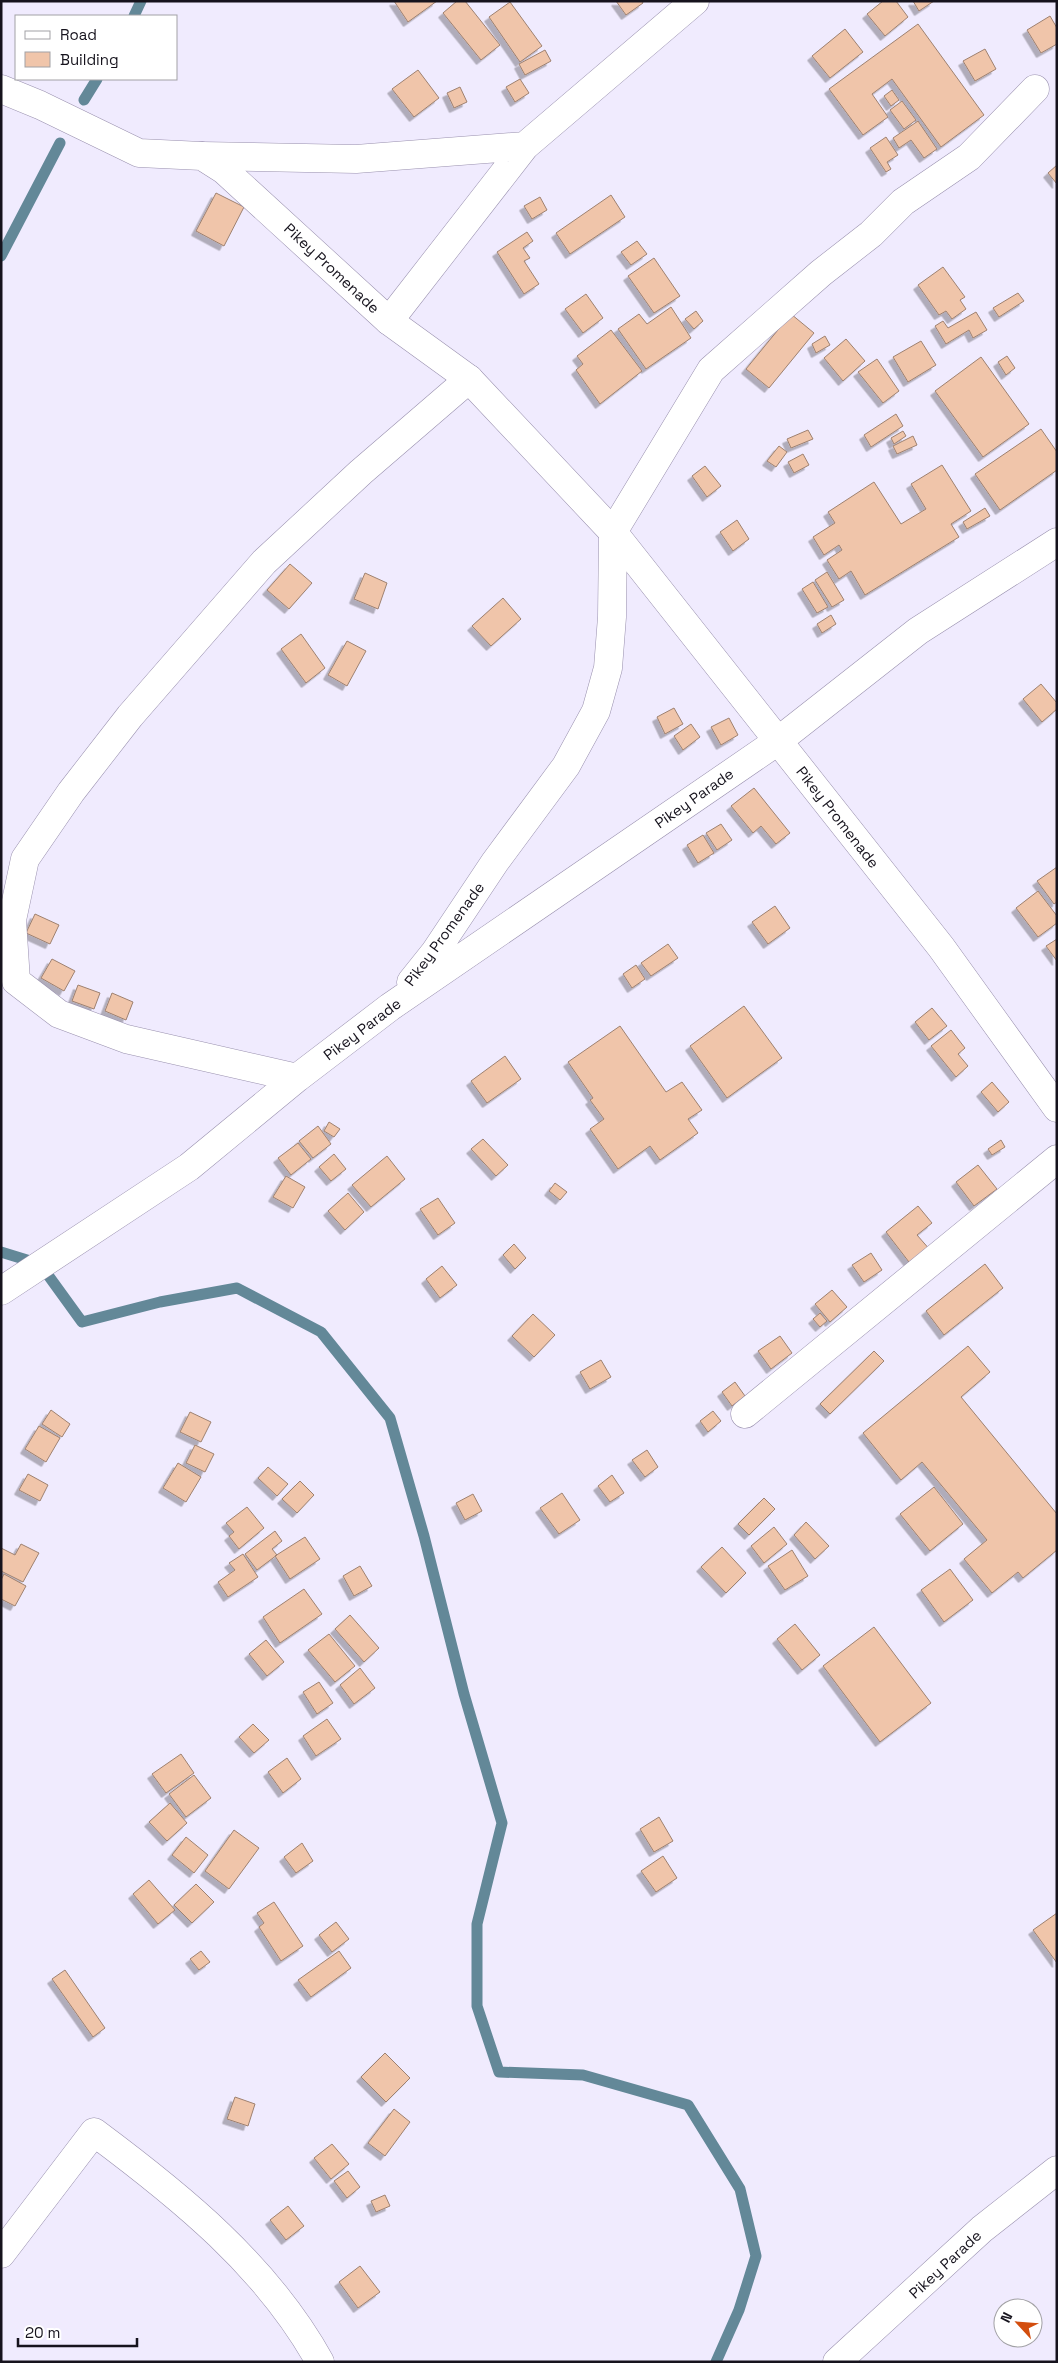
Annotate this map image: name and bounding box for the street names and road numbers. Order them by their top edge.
street label: Pikey Promenade [280,219,384,317]
street label: Pikey Promenade [792,762,884,872]
street label: Pikey Parade [651,764,737,832]
street label: Pikey Promenade [400,878,488,990]
street label: Pikey Parade [319,994,405,1064]
street label: Pikey Parade [905,2226,985,2302]

